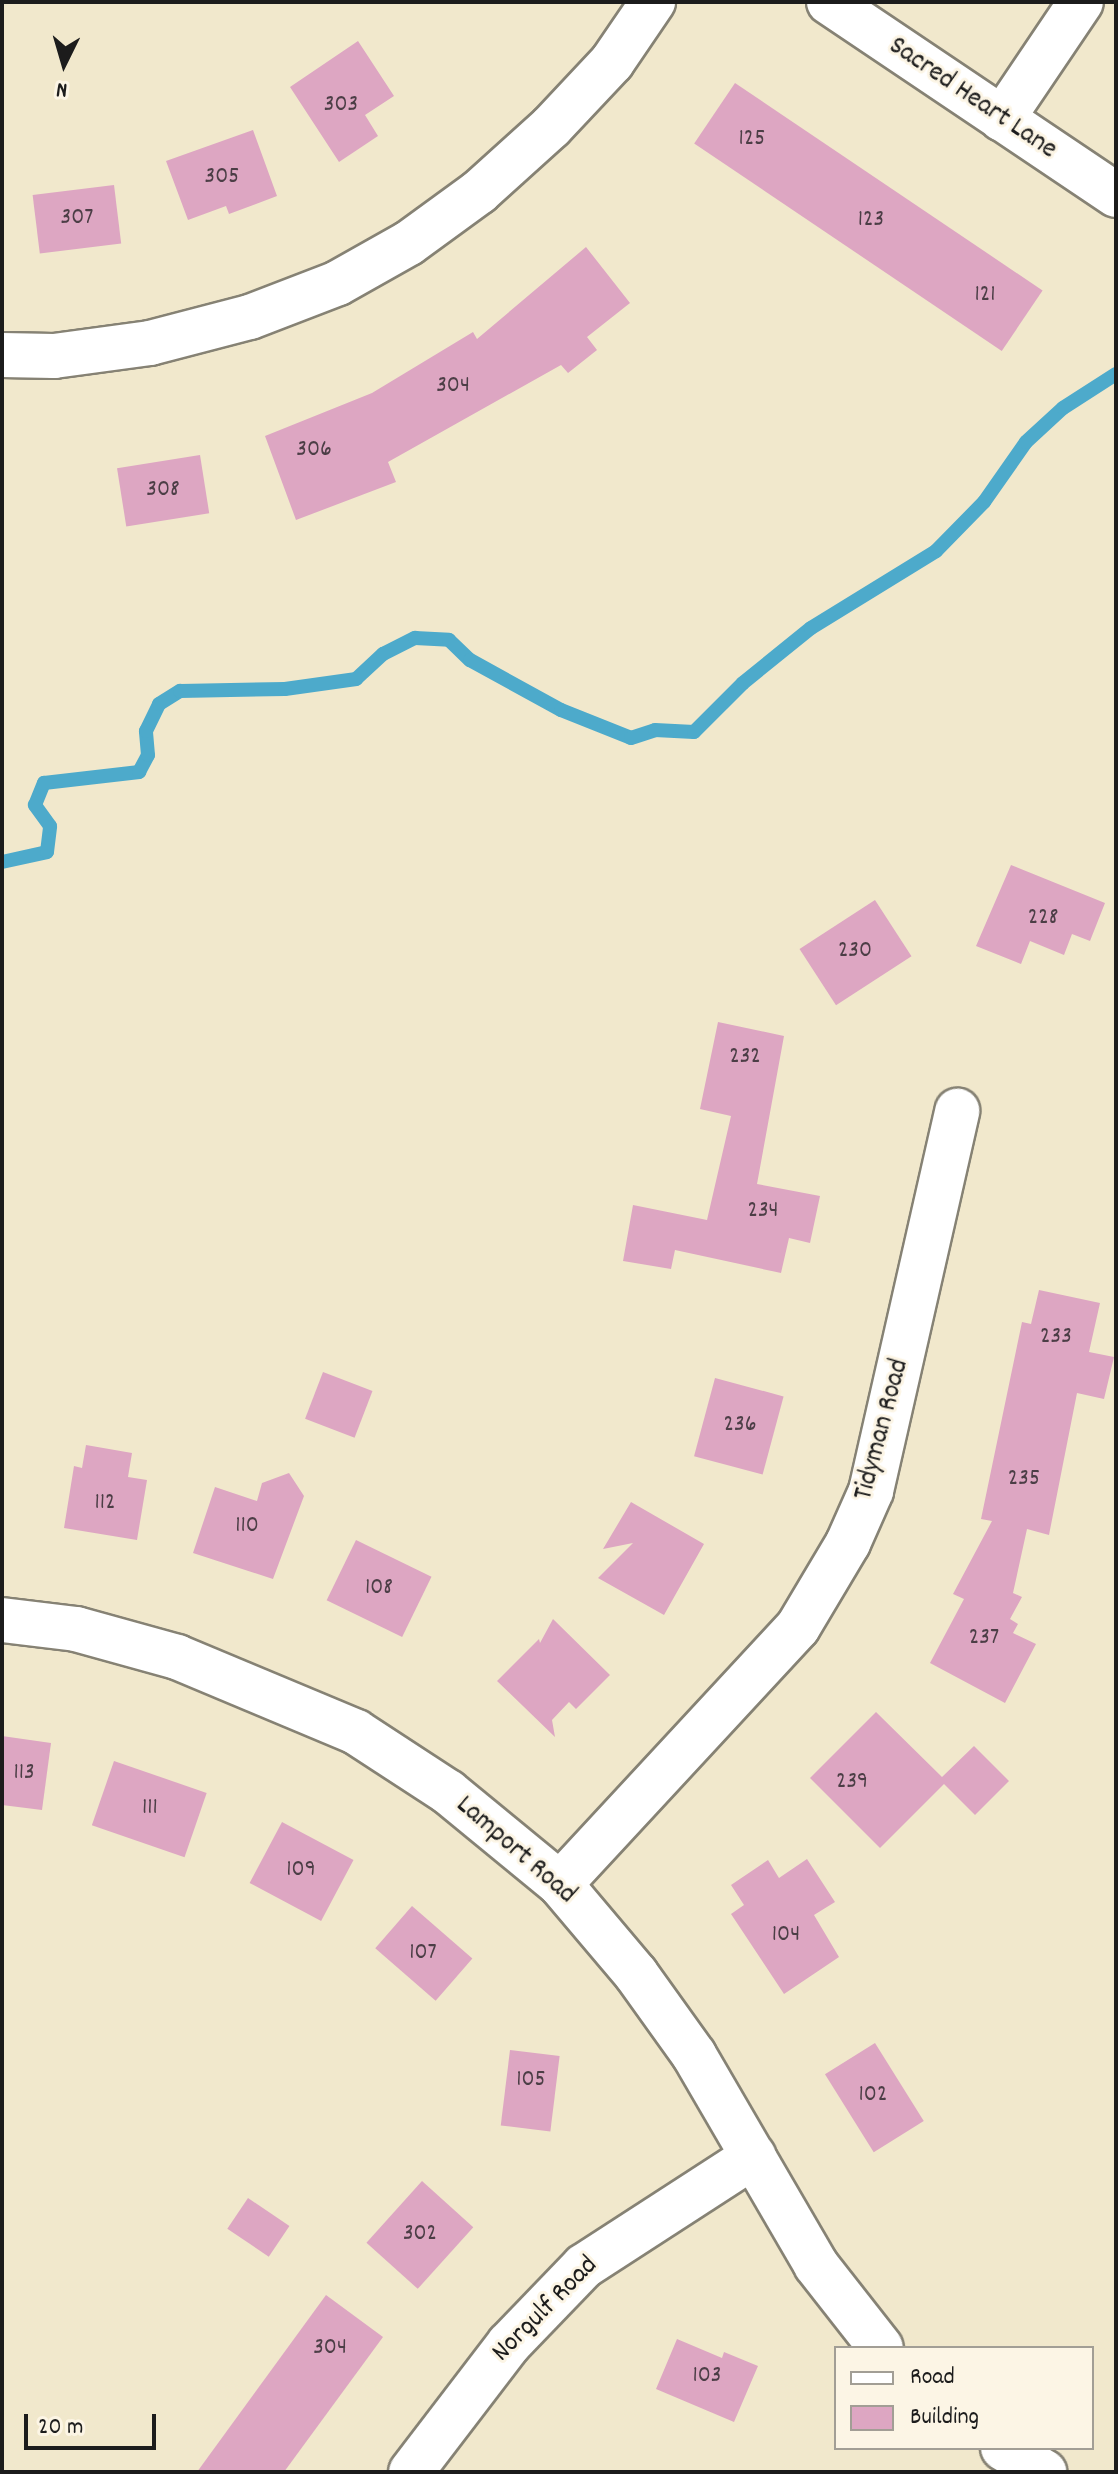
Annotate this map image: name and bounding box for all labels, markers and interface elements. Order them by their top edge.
north arrow [24,24,104,104]
street label: Sacred Heart Lane [881,30,1063,168]
text: N [55,72,69,104]
house number: 303 [324,92,358,120]
house number: 125 [739,126,765,154]
house number: 305 [205,164,239,192]
house number: 307 [61,205,93,233]
house number: 123 [858,207,884,235]
house number: 121 [975,282,995,310]
house number: 304 [436,373,470,401]
house number: 306 [296,437,332,465]
house number: 308 [146,477,180,505]
house number: 228 [1028,905,1058,933]
house number: 230 [838,938,872,966]
house number: 232 [729,1044,761,1072]
house number: 234 [747,1198,779,1226]
house number: 233 [1040,1324,1072,1352]
street label: Tidyman Road [848,1356,918,1504]
house number: 236 [724,1412,756,1440]
house number: 235 [1008,1466,1040,1494]
house number: 112 [95,1490,115,1518]
house number: 110 [235,1513,259,1541]
house number: 108 [365,1575,393,1603]
house number: 237 [969,1625,999,1653]
house number: 113 [13,1760,35,1788]
house number: 239 [836,1769,868,1797]
street label: Lamport Road [448,1790,582,1912]
house number: 111 [142,1795,158,1823]
house number: 109 [286,1857,316,1885]
house number: 104 [772,1922,800,1950]
house number: 107 [409,1940,437,1968]
house number: 105 [516,2067,546,2095]
house number: 102 [859,2082,887,2110]
house number: 302 [403,2221,437,2249]
street label: Norgulf Road [486,2250,606,2370]
house number: 304 [313,2335,347,2363]
legend [834,2346,1094,2450]
text: Road [910,2361,955,2395]
house number: 103 [693,2363,721,2391]
scale bar [28,2398,160,2448]
text: Building [910,2401,979,2435]
text: 20 m [38,2411,84,2445]

